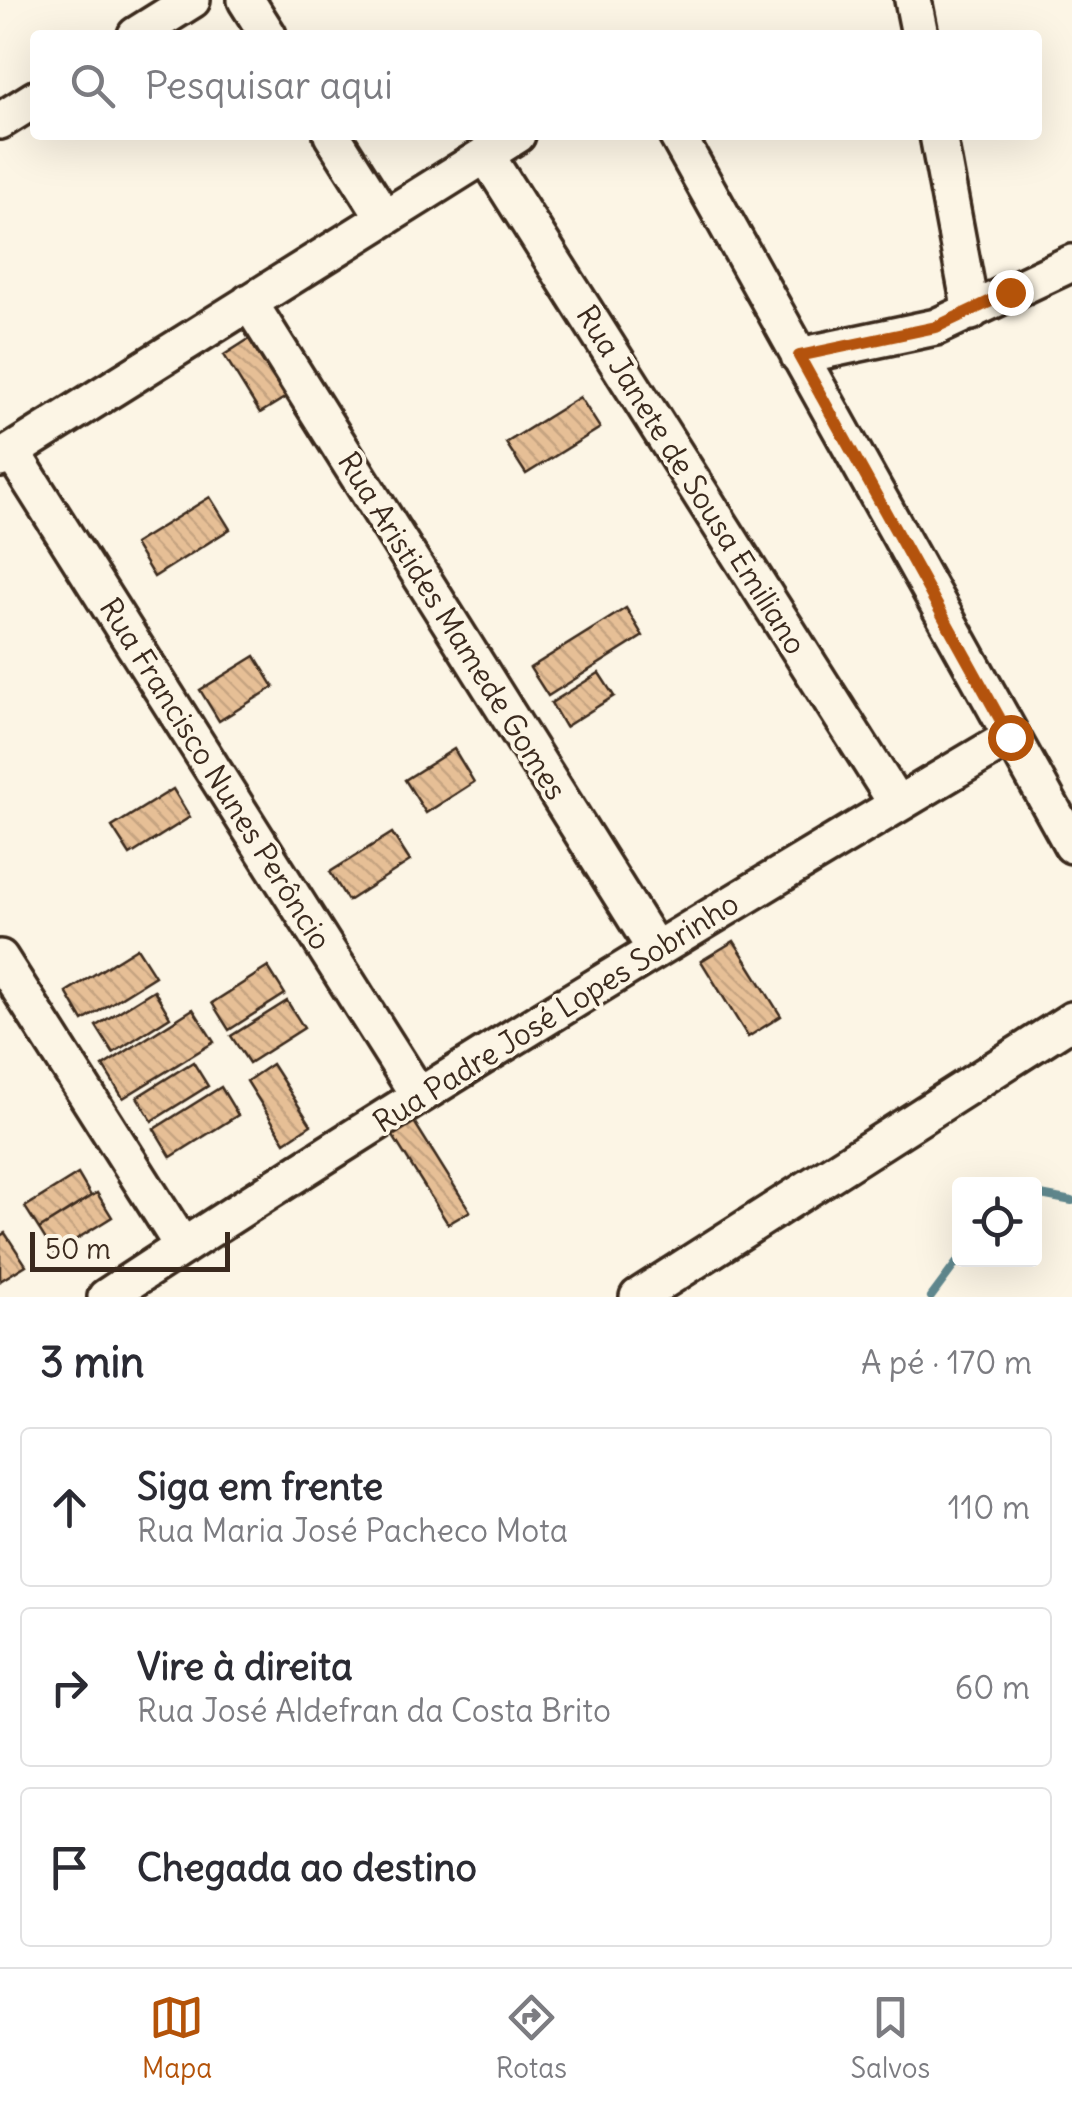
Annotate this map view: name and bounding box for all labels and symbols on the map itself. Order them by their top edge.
route end [988,270,1034,316]
street label: Rua Janete de Sousa Emiliano [569,298,815,661]
street label: Rua Aristides Mamede Gomes [330,445,576,806]
street label: Rua Francisco Nunes Perôncio [92,590,340,956]
route start [988,715,1034,761]
street label: Rua Padre José Lopes Sobrinho [366,884,745,1141]
scale bar [30,1227,230,1272]

